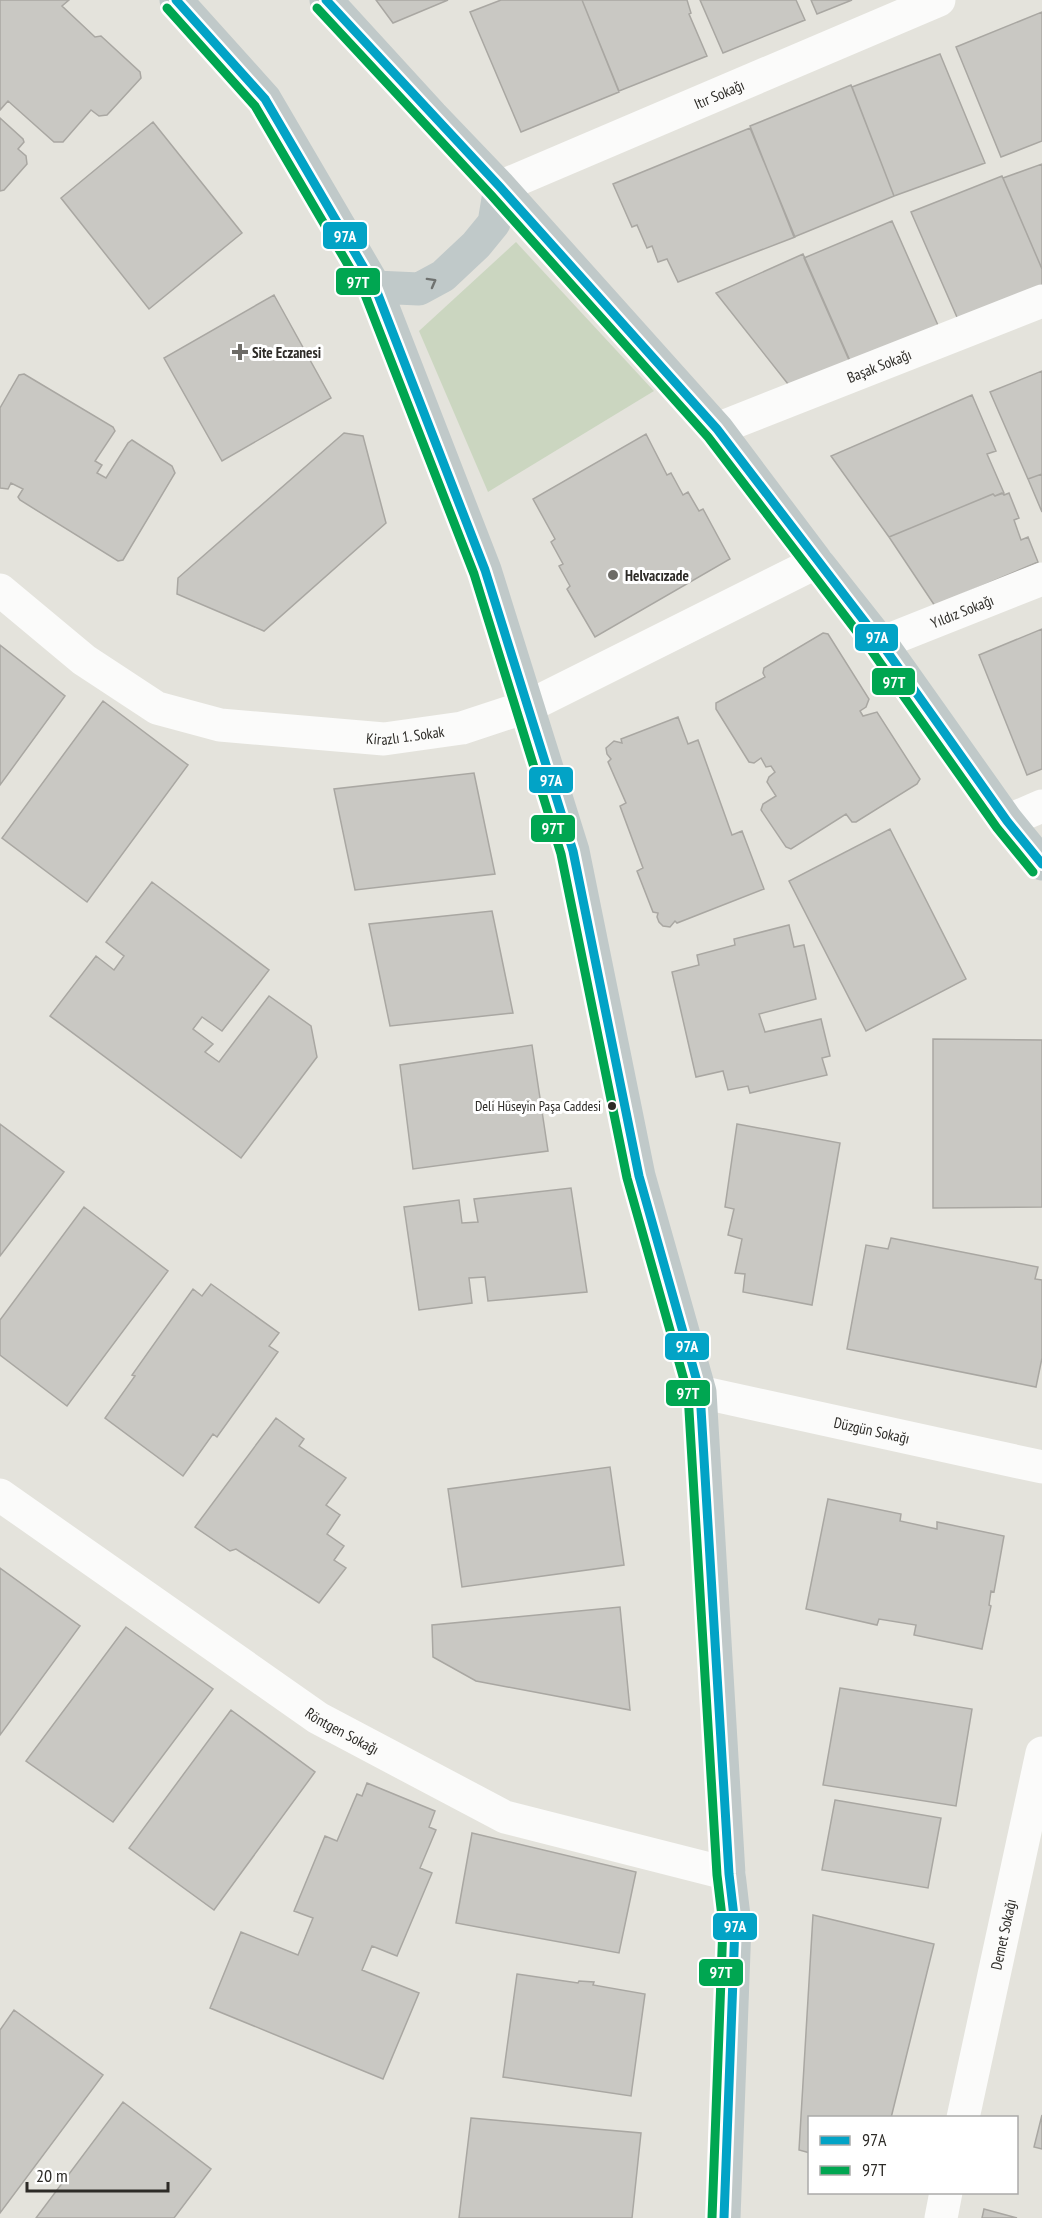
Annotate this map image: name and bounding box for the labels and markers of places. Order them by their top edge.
place label: Site Eczanesi [252,343,321,362]
marker: Site Eczanesi [233,345,247,359]
place label: Helvacızade [625,566,689,585]
marker: Helvacızade [606,568,620,582]
place label: Deli Hüseyin Paşa Caddesi [475,1097,601,1115]
marker: Deli Hüseyin Paşa Caddesi [606,1100,618,1112]

